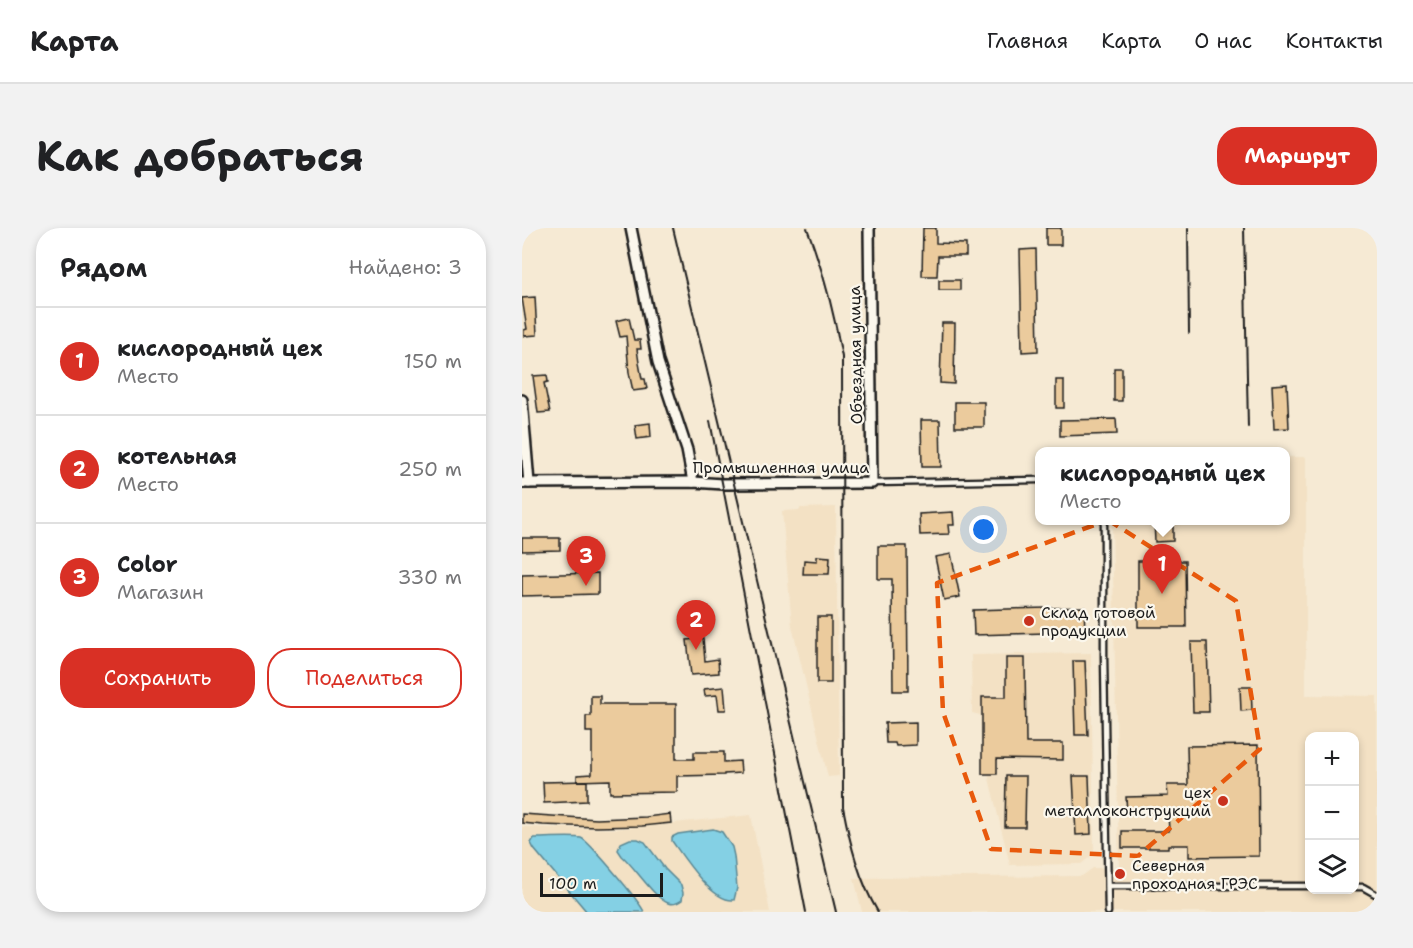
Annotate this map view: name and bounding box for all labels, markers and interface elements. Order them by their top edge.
text: Карта [30,22,119,60]
text: Главная [987,27,1068,55]
text: Карта [1101,27,1161,55]
text: О нас [1194,27,1252,55]
text: Контакты [1285,27,1383,55]
button: Маршрут [1217,127,1377,185]
text: Как добраться [36,128,364,184]
text: Рядом [60,250,147,285]
text: Найдено: 3 [349,254,462,280]
street label: Объездная улица [844,285,867,425]
text: кислородный цех [117,334,323,363]
text: 1 [75,348,84,374]
text: 150 m [404,348,462,374]
text: Место [117,363,179,389]
text: котельная [117,442,237,471]
popup [1035,447,1290,525]
text: 2 [73,456,87,482]
text: 250 m [398,456,462,482]
street label: Промышленная улица [693,457,869,478]
text: кислородный цех [1060,459,1265,488]
text: Место [117,471,179,497]
text: Место [1060,488,1122,514]
your location [969,515,998,544]
pin: 3 [566,536,606,586]
pin: 1 [1142,544,1182,594]
text: Color [117,550,178,579]
text: 3 [73,564,87,590]
text: 330 m [398,564,462,590]
text: Магазин [117,579,204,605]
pin: 2 [676,600,716,650]
place label: Склад готовой продукции [1041,602,1155,641]
marker: Склад готовой продукции [1022,614,1036,628]
button: Сохранить [60,648,255,708]
button: Поделиться [267,648,462,708]
map controls [1305,732,1359,894]
button: + [1305,732,1359,786]
place label: цех металлоконструкций [1045,782,1211,821]
button: − [1305,786,1359,840]
marker: цех металлоконструкций [1216,794,1230,808]
button: layers [1305,840,1359,894]
place label: Северная проходная ГРЭС [1132,855,1258,894]
marker: Северная проходная ГРЭС [1113,867,1127,881]
scale bar [540,870,663,898]
text: 100 m [549,873,597,894]

